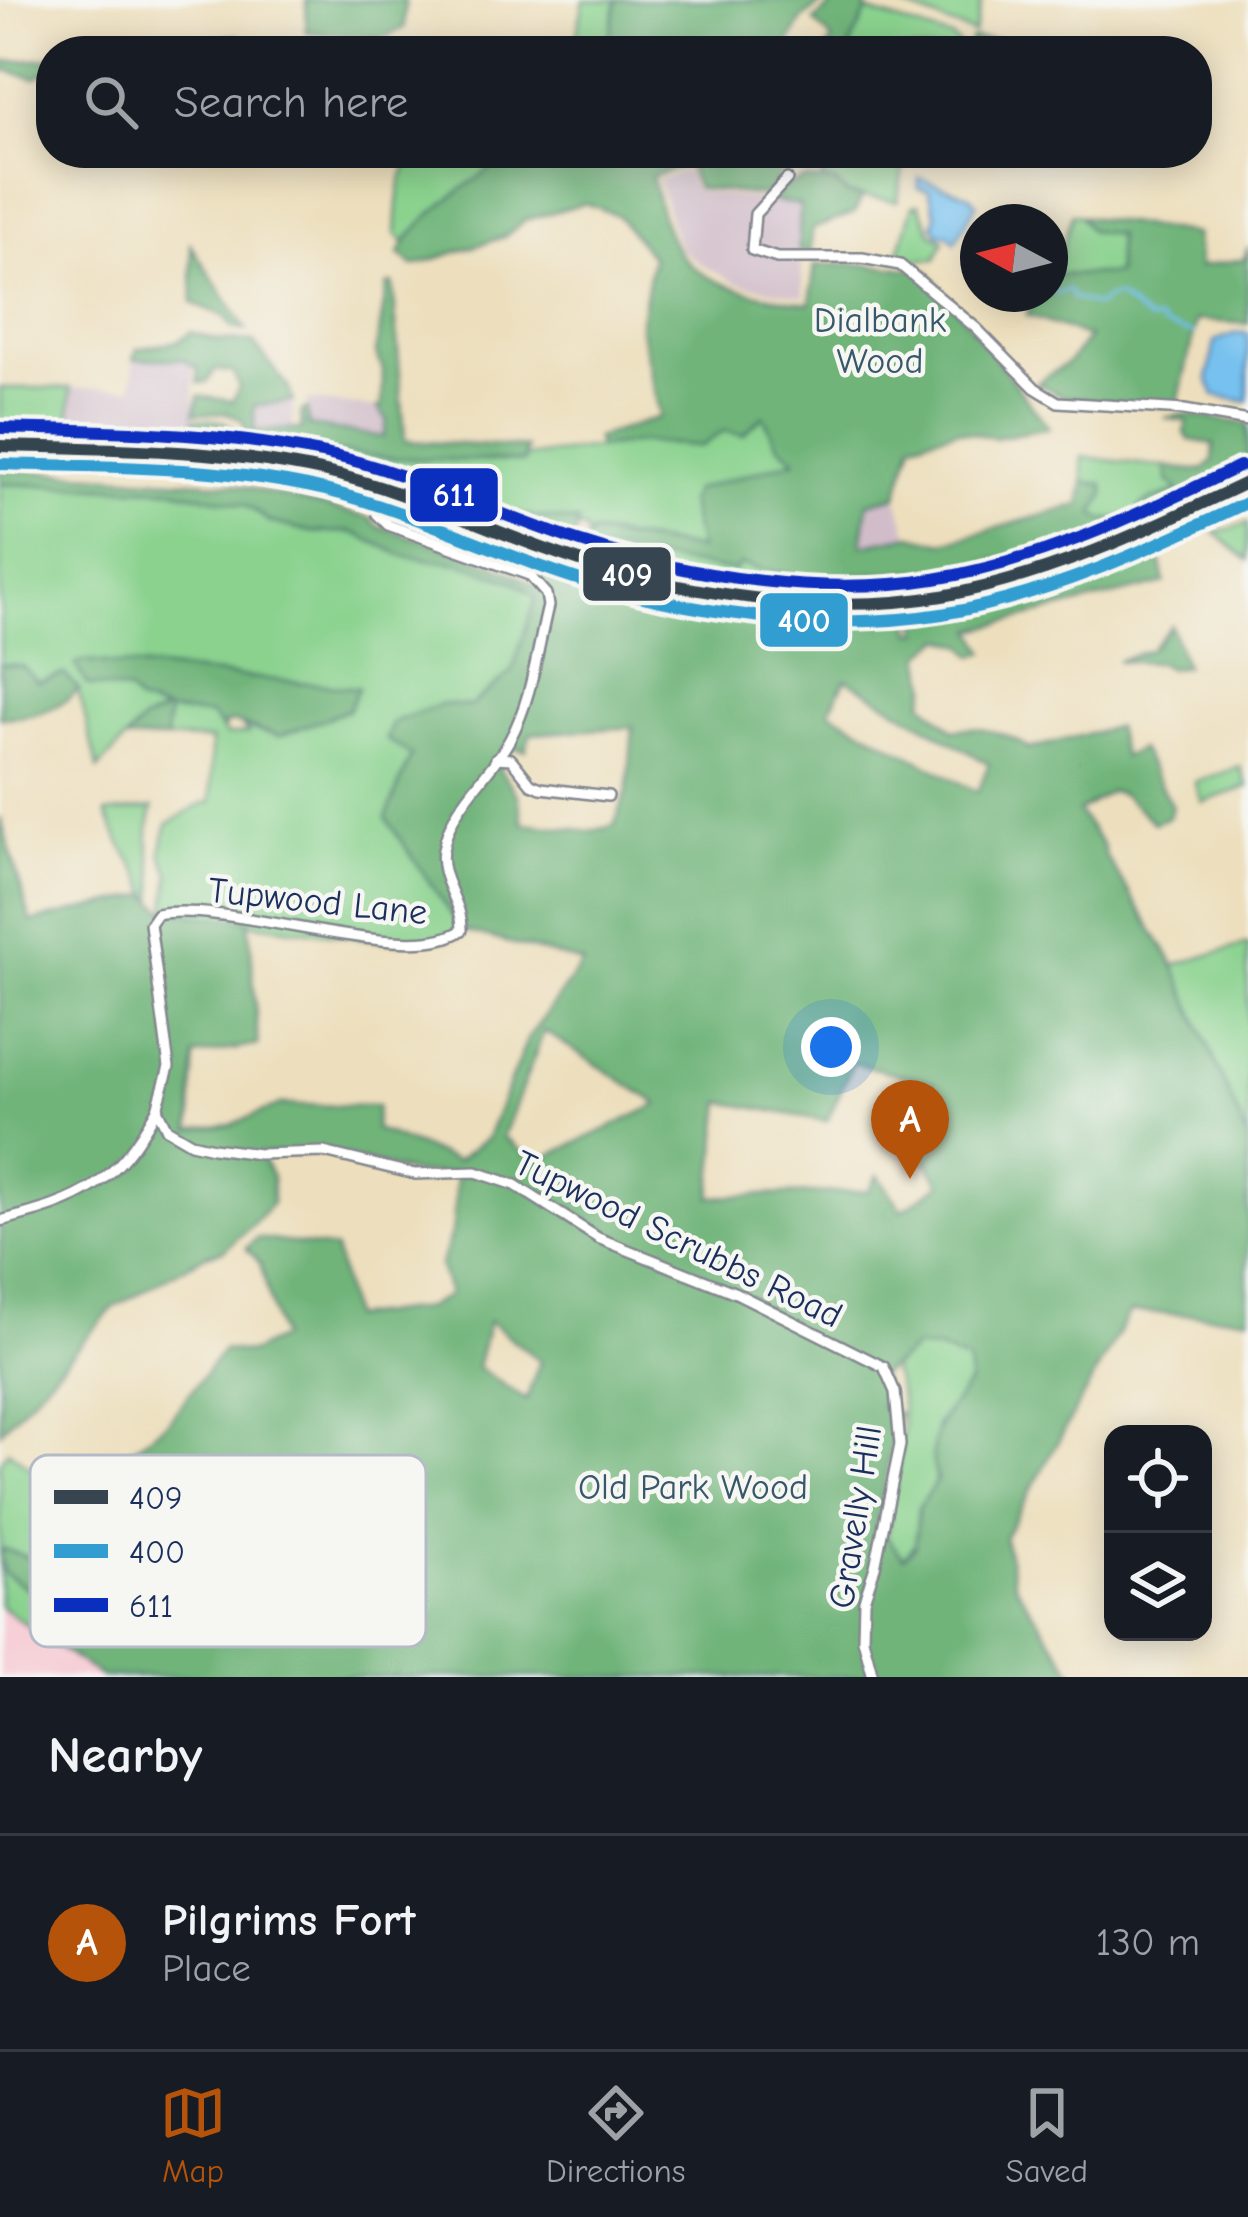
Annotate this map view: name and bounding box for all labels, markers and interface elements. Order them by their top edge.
search box [36,36,1212,168]
icon: search [78,69,144,135]
text: Search here [174,76,408,128]
north arrow [960,204,1068,312]
park label: Dialbank Wood [814,300,947,382]
line badge: 611 [408,466,500,524]
text: 611 [432,476,476,514]
line badge: 409 [581,545,673,603]
text: 409 [601,556,653,594]
line badge: 400 [758,591,850,649]
text: 400 [777,602,831,640]
street label: Tupwood Lane [206,870,429,933]
your location [801,1017,861,1077]
pin: A [871,1080,949,1179]
street label: Tupwood Scrubbs Road [508,1142,849,1336]
street label: Gravelly Hill [821,1423,890,1611]
map controls [1104,1425,1212,1641]
button: locate [1104,1425,1212,1533]
legend [30,1455,426,1647]
park label: Old Park Wood [578,1467,808,1508]
text: 409 [129,1479,183,1517]
text: 400 [129,1533,185,1571]
button: layers [1104,1533,1212,1641]
text: 611 [129,1587,173,1625]
text: Nearby [48,1726,202,1785]
text: Pilgrims Fort [162,1894,415,1946]
text: A [76,1920,98,1965]
text: 130 m [1096,1920,1200,1965]
text: Place [162,1946,251,1991]
tab: Map [160,2080,226,2190]
tab: Directions [546,2080,686,2190]
tab: Saved [1006,2080,1088,2190]

